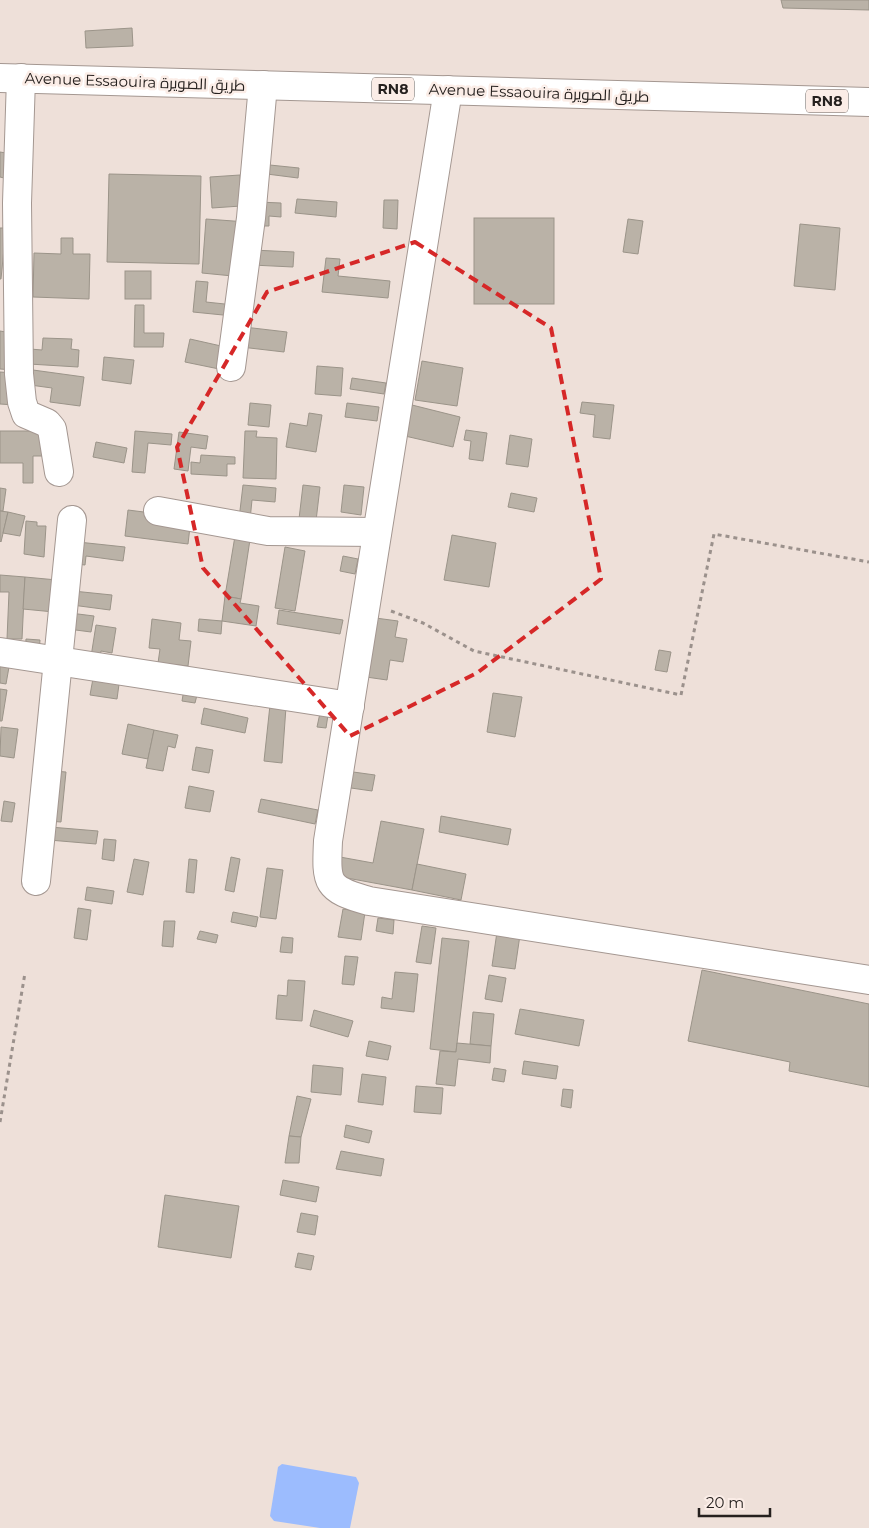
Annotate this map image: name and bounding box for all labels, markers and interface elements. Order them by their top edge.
street label: Avenue Essaouira طريق الصويرة [24,68,246,96]
road number: RN8 [372,78,414,100]
street label: Avenue Essaouira طريق الصويرة [428,79,650,107]
road number: RN8 [806,90,848,112]
scale bar [699,1486,770,1518]
text: 20 m [706,1493,744,1512]

